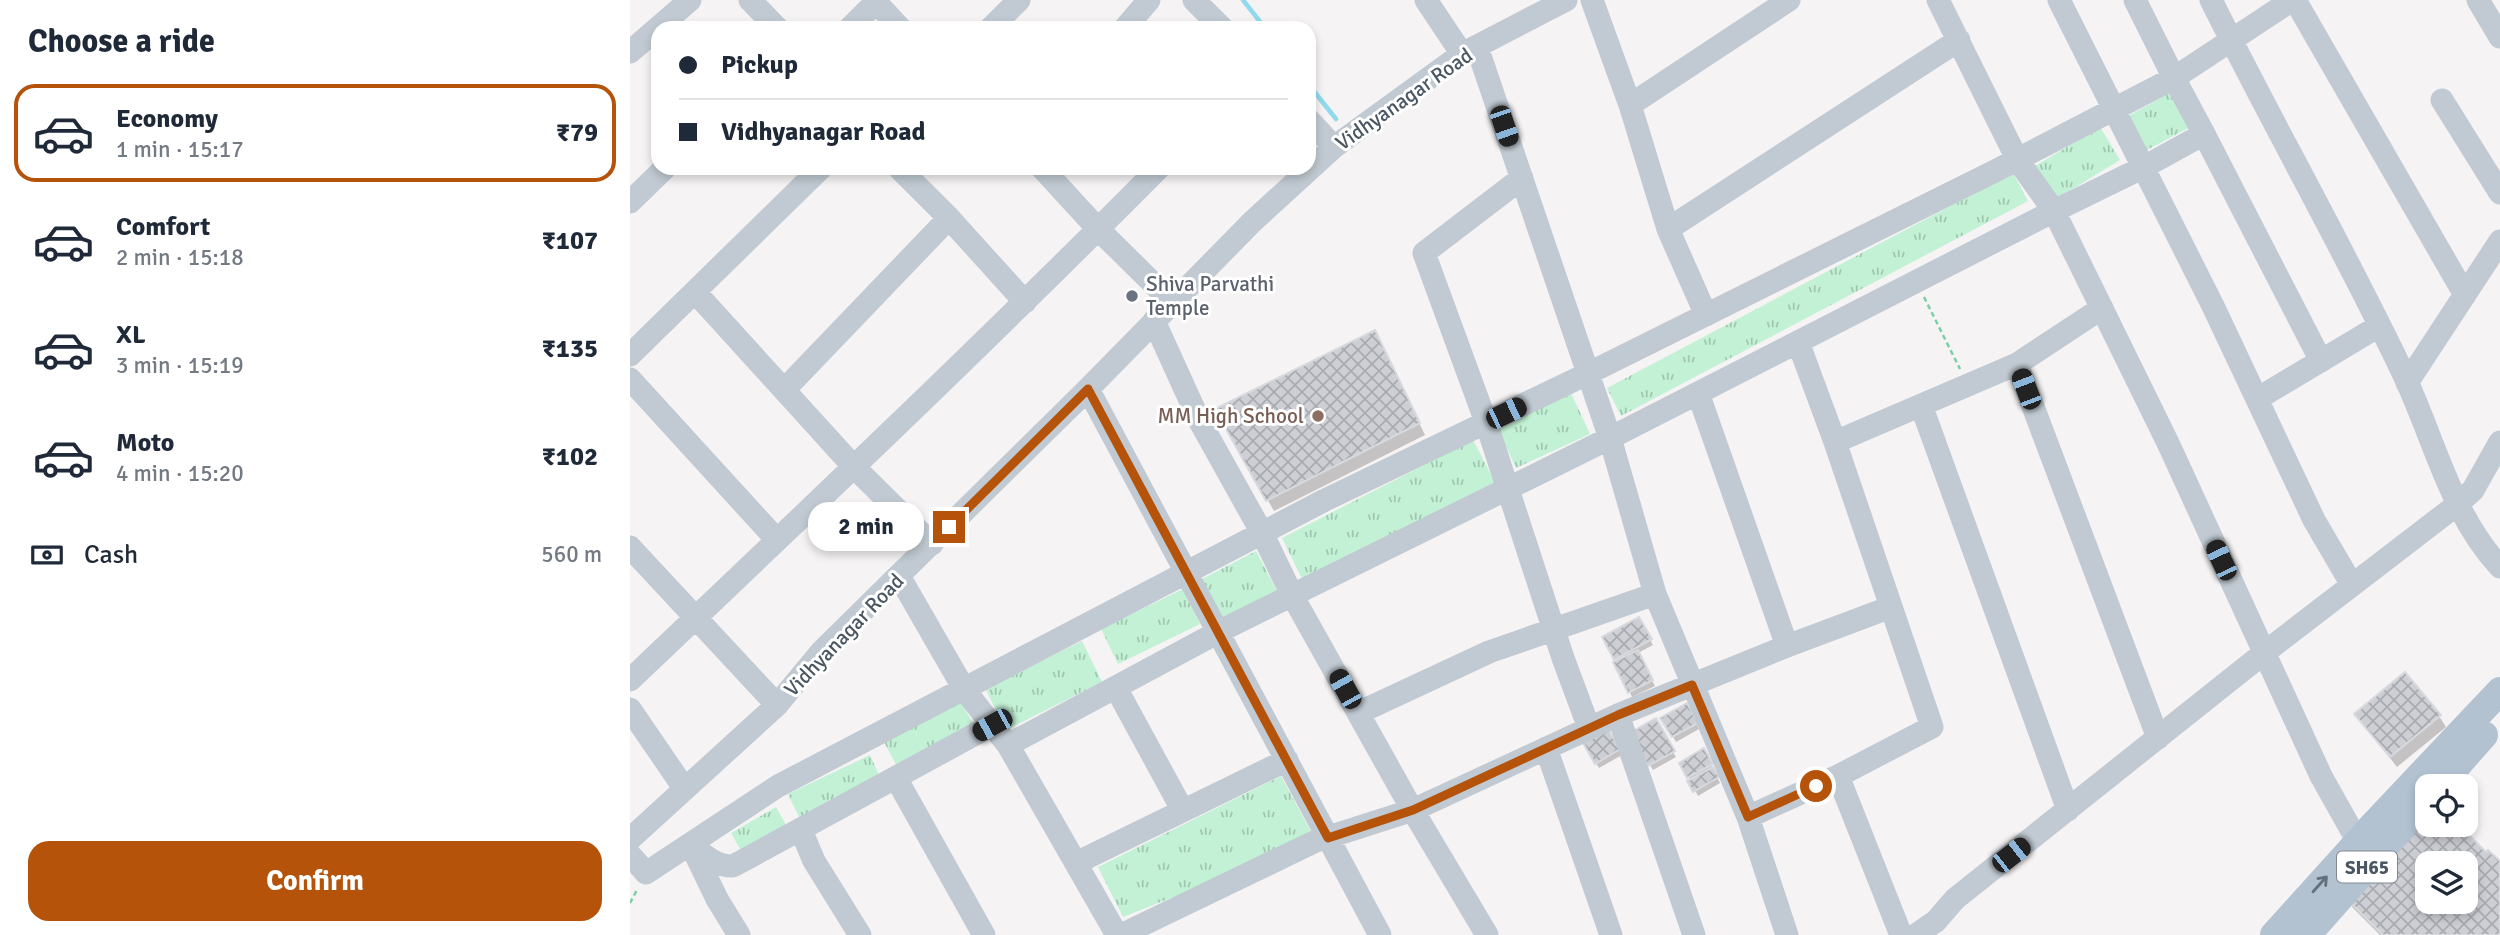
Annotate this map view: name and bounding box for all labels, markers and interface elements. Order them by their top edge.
text: Choose a ride [28,22,215,61]
street label: Vidhyanagar Road [1331,42,1477,156]
text: Pickup [721,49,798,81]
icon: car [32,102,95,165]
text: Economy [116,103,218,135]
car [1488,103,1521,149]
text: Vidhyanagar Road [721,116,925,148]
text: ₹79 [556,117,598,149]
text: 1 min · 15:17 [116,135,244,164]
icon: car [32,210,95,273]
text: Comfort [116,211,210,243]
text: ₹107 [542,225,598,257]
text: 2 min · 15:18 [116,243,244,272]
place label: Shiva Parvathi Temple [1146,271,1274,321]
marker: Shiva Parvathi Temple [1124,288,1140,304]
icon: car [32,318,95,381]
text: XL [116,319,146,351]
text: ₹135 [542,333,598,365]
text: 3 min · 15:19 [116,351,244,380]
car [2009,366,2044,412]
car [1483,394,1530,432]
place label: MM High School [1157,403,1304,429]
marker: MM High School [1310,408,1326,424]
icon: car [32,426,95,489]
text: Moto [116,427,174,459]
text: ₹102 [542,441,598,473]
text: 4 min · 15:20 [116,459,244,488]
callout: 2 min [809,503,924,552]
route end [933,511,965,543]
text: 2 min [838,512,894,541]
icon: cash [28,536,66,574]
car [2203,537,2240,583]
text: Cash [84,539,138,571]
text: 560 m [541,540,602,569]
street label: Vidhyanagar Road [779,568,909,702]
car [1326,666,1365,712]
car [969,706,1016,744]
route start [1800,770,1832,802]
map controls [2415,774,2478,914]
button: locate [2415,774,2478,837]
car [1988,834,2035,876]
button: Confirm [28,841,602,921]
button: layers [2415,851,2478,914]
road number: SH65 [2337,852,2397,882]
one-way arrow [2312,875,2328,893]

